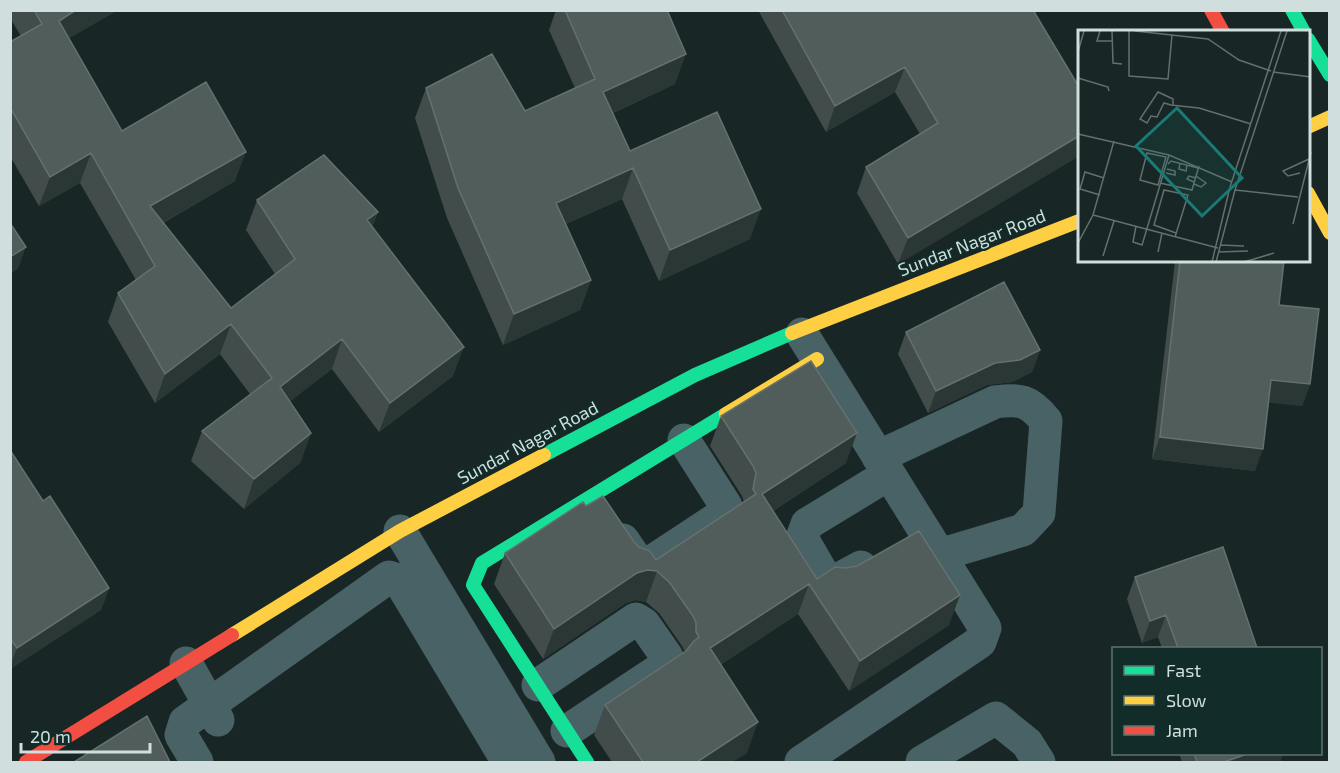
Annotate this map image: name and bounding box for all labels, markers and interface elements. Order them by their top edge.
inset map [1078,30,1310,262]
street label: Sundar Nagar Road [895,204,1049,280]
street label: Sundar Nagar Road [453,396,602,489]
legend [1112,647,1322,755]
text: Fast [1166,659,1201,681]
text: Slow [1166,689,1207,711]
scale bar [21,716,150,754]
text: Jam [1166,719,1198,741]
text: 20 m [30,725,71,747]

